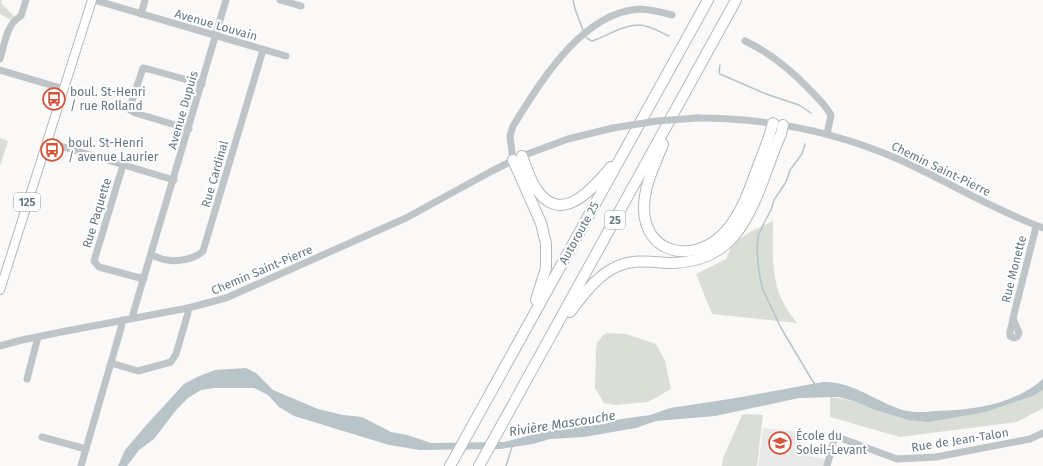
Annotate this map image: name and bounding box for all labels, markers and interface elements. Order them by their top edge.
street label: Avenue Louvain [173,7,259,43]
street label: Avenue Dupuis [165,69,201,151]
place label: boul. St-Henri / rue Rolland [70,85,146,113]
bus stop icon: boul. St-Henri / rue Rolland [41,86,67,112]
place label: boul. St-Henri / avenue Laurier [68,136,159,164]
bus stop icon: boul. St-Henri / avenue Laurier [39,137,65,163]
street label: Rue Cardinal [199,139,231,209]
street label: Chemin Saint-Pierre [889,139,993,199]
street label: Rue Paquette [80,176,114,250]
road number: 125 [14,193,40,211]
street label: Autoroute 25 [556,199,602,267]
road number: 25 [605,211,625,229]
street label: Rue Monette [999,234,1029,304]
street label: Chemin Saint-Pierre [209,242,315,298]
water label: Rivière Mascouche [508,408,617,439]
street label: Rue de Jean-Talon [910,425,1010,455]
place label: École du Soleil-Levant [796,428,868,457]
school or university icon: École du Soleil-Levant [767,430,793,456]

